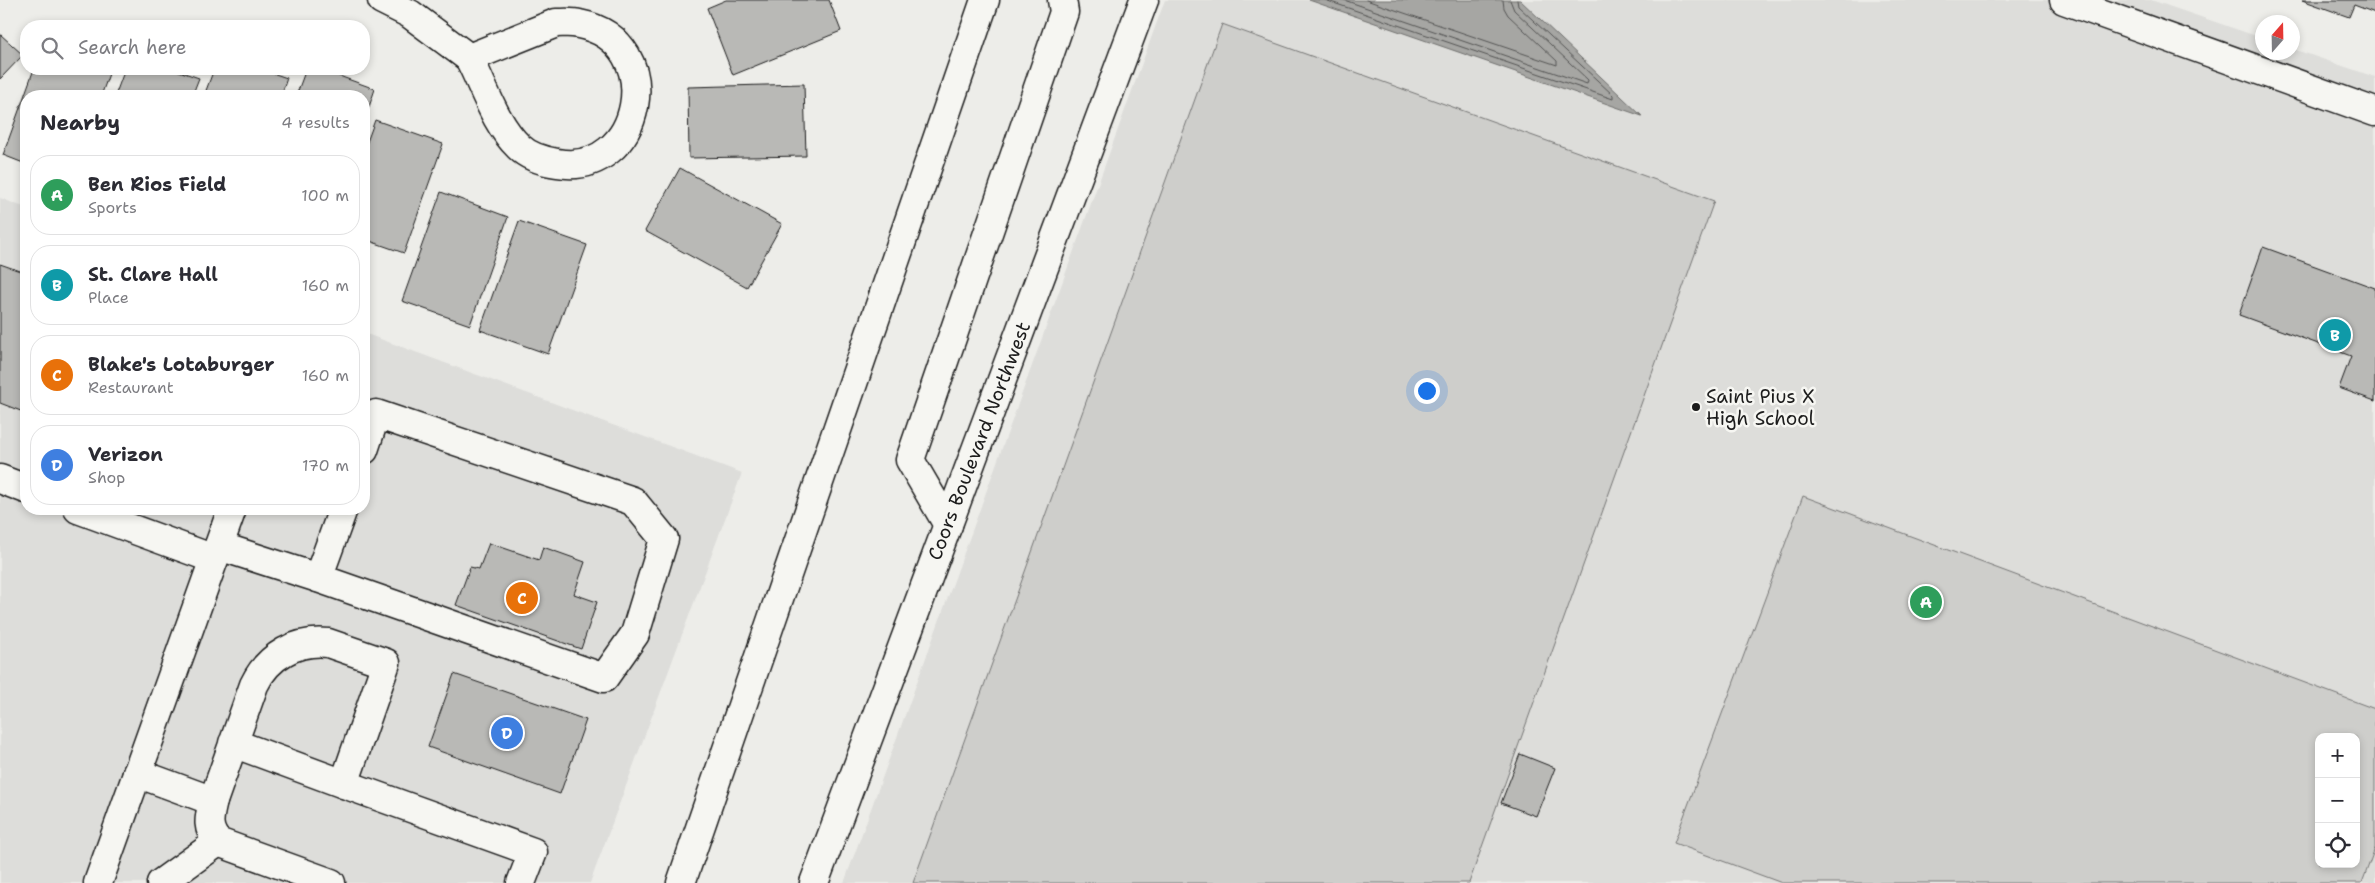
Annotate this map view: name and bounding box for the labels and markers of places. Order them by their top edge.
pin: B [2319,316,2351,354]
place label: Saint Pius X High School [1706,384,1815,431]
marker: Saint Pius X High School [1690,401,1702,413]
pin: C [506,579,538,617]
pin: A [1910,583,1942,621]
pin: D [491,714,523,752]

